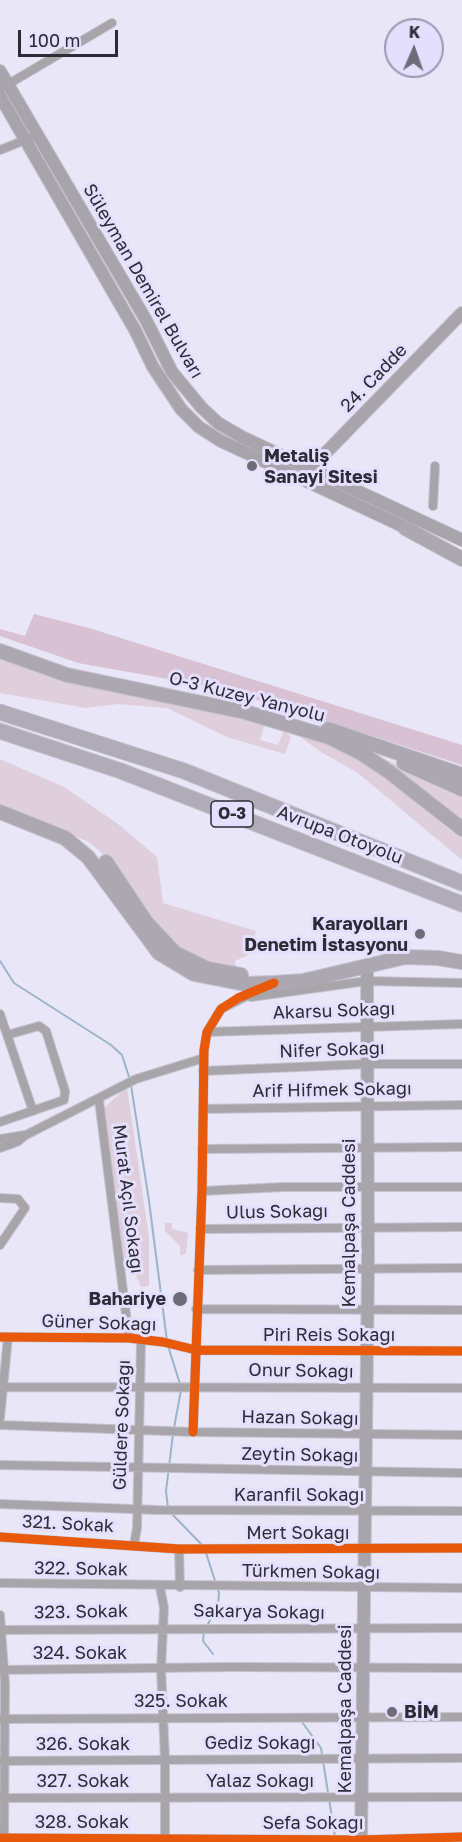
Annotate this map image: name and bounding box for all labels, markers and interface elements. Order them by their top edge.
scale bar [21,18,122,56]
north arrow [384,18,444,78]
text: K [408,22,421,42]
text: 100 m [29,29,80,51]
street label: Süleyman Demirel Bulvarı [78,180,208,382]
street label: 24. Cadde [336,339,412,417]
place label: Metaliş Sanayi Sitesi [264,445,378,488]
marker: Metaliş Sanayi Sitesi [245,459,259,473]
street label: O-3 Kuzey Yanyolu [167,667,327,727]
road number: O-3 [211,801,253,827]
street label: Avrupa Otoyolu [274,801,406,869]
place label: Karayolları Denetim İstasyonu [244,913,408,956]
marker: Karayolları Denetim İstasyonu [413,927,427,941]
street label: Akarsu Sokağı [272,998,396,1024]
street label: Nifer Sokağı [279,1037,385,1063]
street label: Arif Hifmek Sokağı [252,1078,412,1102]
street label: Murat Açıl Sokağı [108,1123,148,1275]
street label: Kemalpaşa Caddesi [338,1138,360,1308]
street label: Ulus Sokağı [226,1200,328,1224]
place label: Bahariye [89,1288,166,1310]
marker: Bahariye [171,1290,189,1308]
street label: Güner Sokağı [41,1310,157,1336]
street label: Piri Reis Sokağı [263,1324,395,1346]
street label: Güldere Sokağı [109,1359,135,1491]
street label: Onur Sokağı [248,1359,354,1383]
street label: Hazan Sokağı [241,1406,359,1430]
street label: Zeytin Sokağı [241,1443,359,1467]
street label: Karanfil Sokağı [234,1484,364,1506]
street label: 321. Sokak [21,1511,115,1537]
street label: Mert Sokağı [246,1522,350,1544]
street label: 322. Sokak [34,1557,128,1581]
street label: Türkmen Sokağı [242,1560,380,1584]
street label: 323. Sokak [34,1600,128,1624]
street label: Sakarya Sokağı [193,1600,325,1624]
street label: Kemalpaşa Caddesi [334,1624,356,1794]
street label: 324. Sokak [33,1642,127,1664]
street label: 325. Sokak [134,1690,228,1712]
place label: BİM [404,1701,439,1723]
marker: BİM [385,1705,399,1719]
street label: Gediz Sokağı [204,1732,316,1754]
street label: 326. Sokak [36,1733,130,1755]
street label: 327. Sokak [36,1770,130,1792]
street label: Yalaz Sokağı [206,1770,314,1792]
street label: 328. Sokak [35,1811,129,1833]
street label: Sefa Sokağı [262,1812,364,1834]

